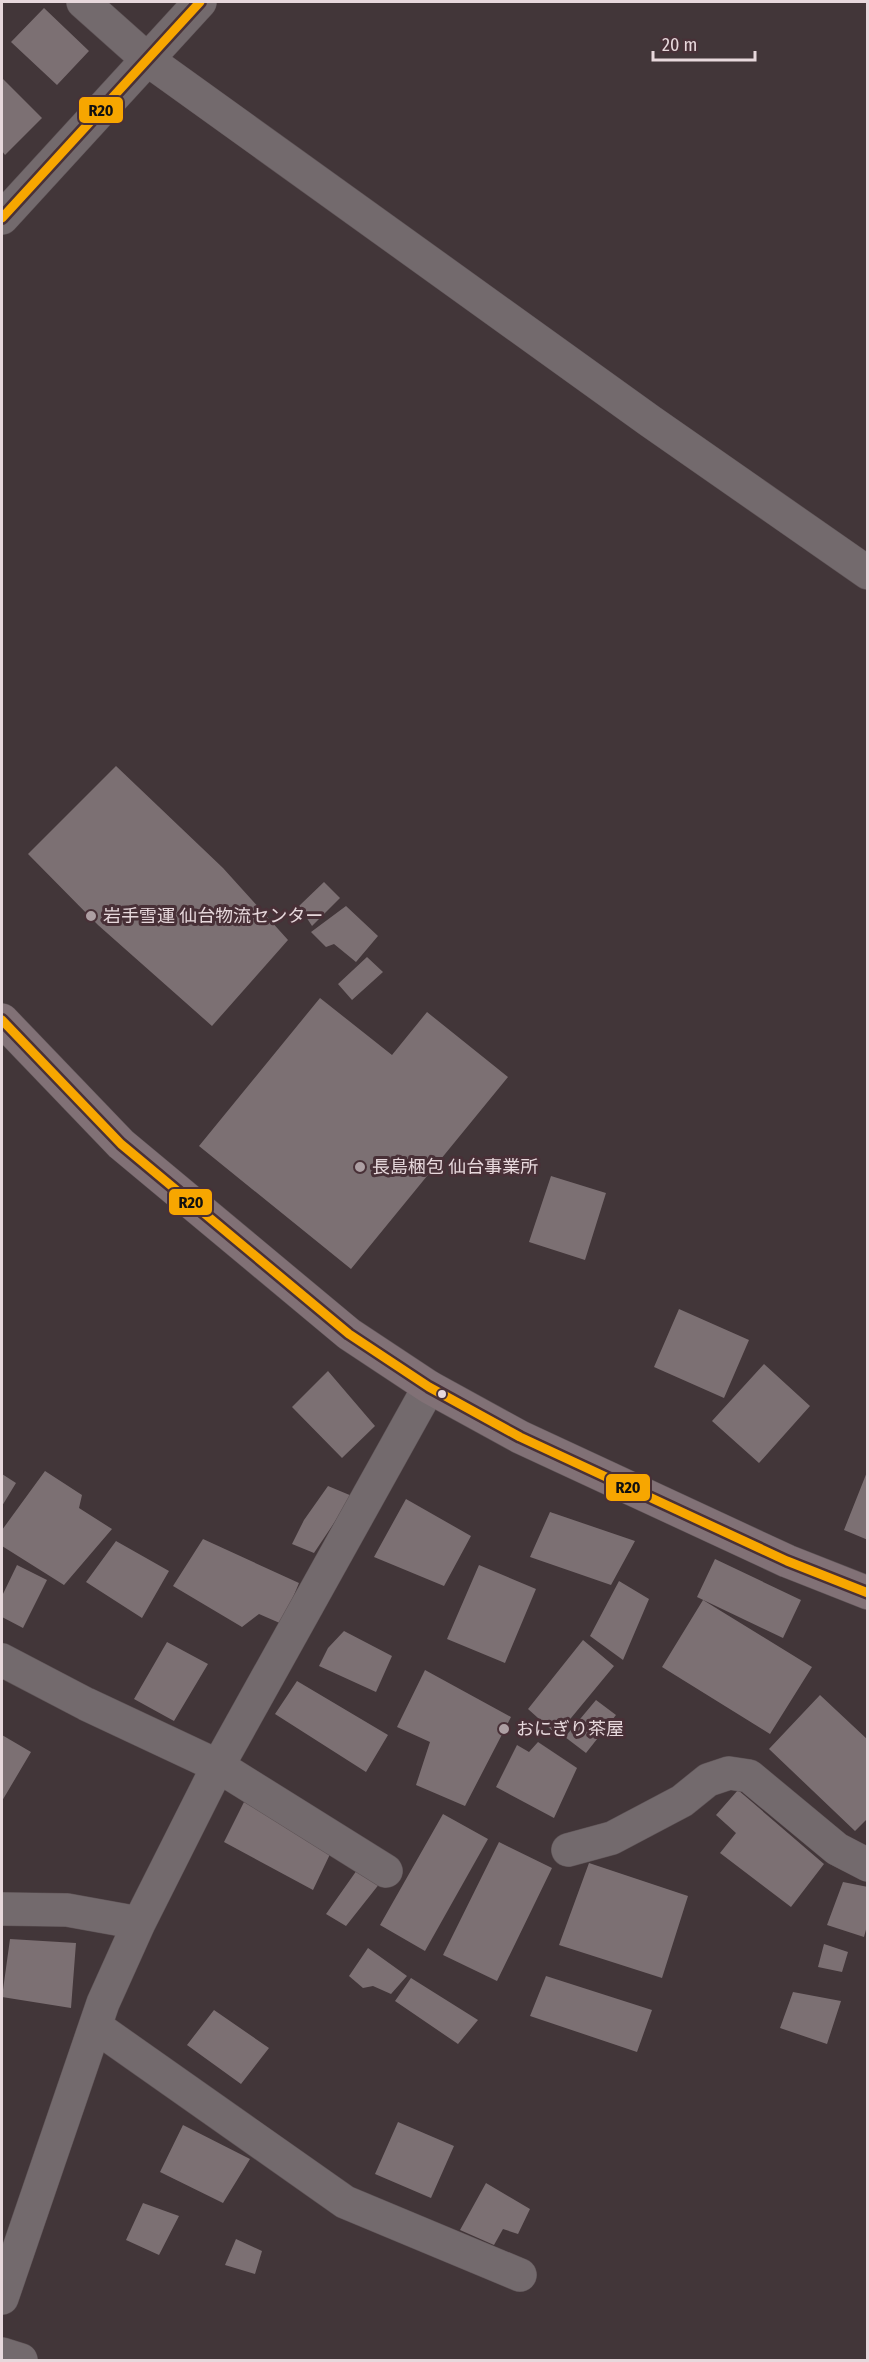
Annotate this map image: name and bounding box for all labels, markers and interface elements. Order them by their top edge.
scale bar [653,24,755,62]
text: 20 m [662,34,697,56]
line badge: R20 [78,96,124,124]
text: R20 [88,101,114,120]
place label: 岩手雪運 仙台物流センター [103,905,323,927]
marker: 岩手雪運 仙台物流センター [84,909,98,923]
place label: 長島梱包 仙台事業所 [372,1156,538,1178]
marker: 長島梱包 仙台事業所 [353,1160,367,1174]
line badge: R20 [168,1188,213,1216]
text: R20 [178,1193,204,1212]
unlabelled marker [436,1388,448,1400]
line badge: R20 [605,1473,651,1502]
text: R20 [615,1478,641,1497]
place label: おにぎり茶屋 [516,1718,624,1740]
marker: おにぎり茶屋 [497,1722,511,1736]

